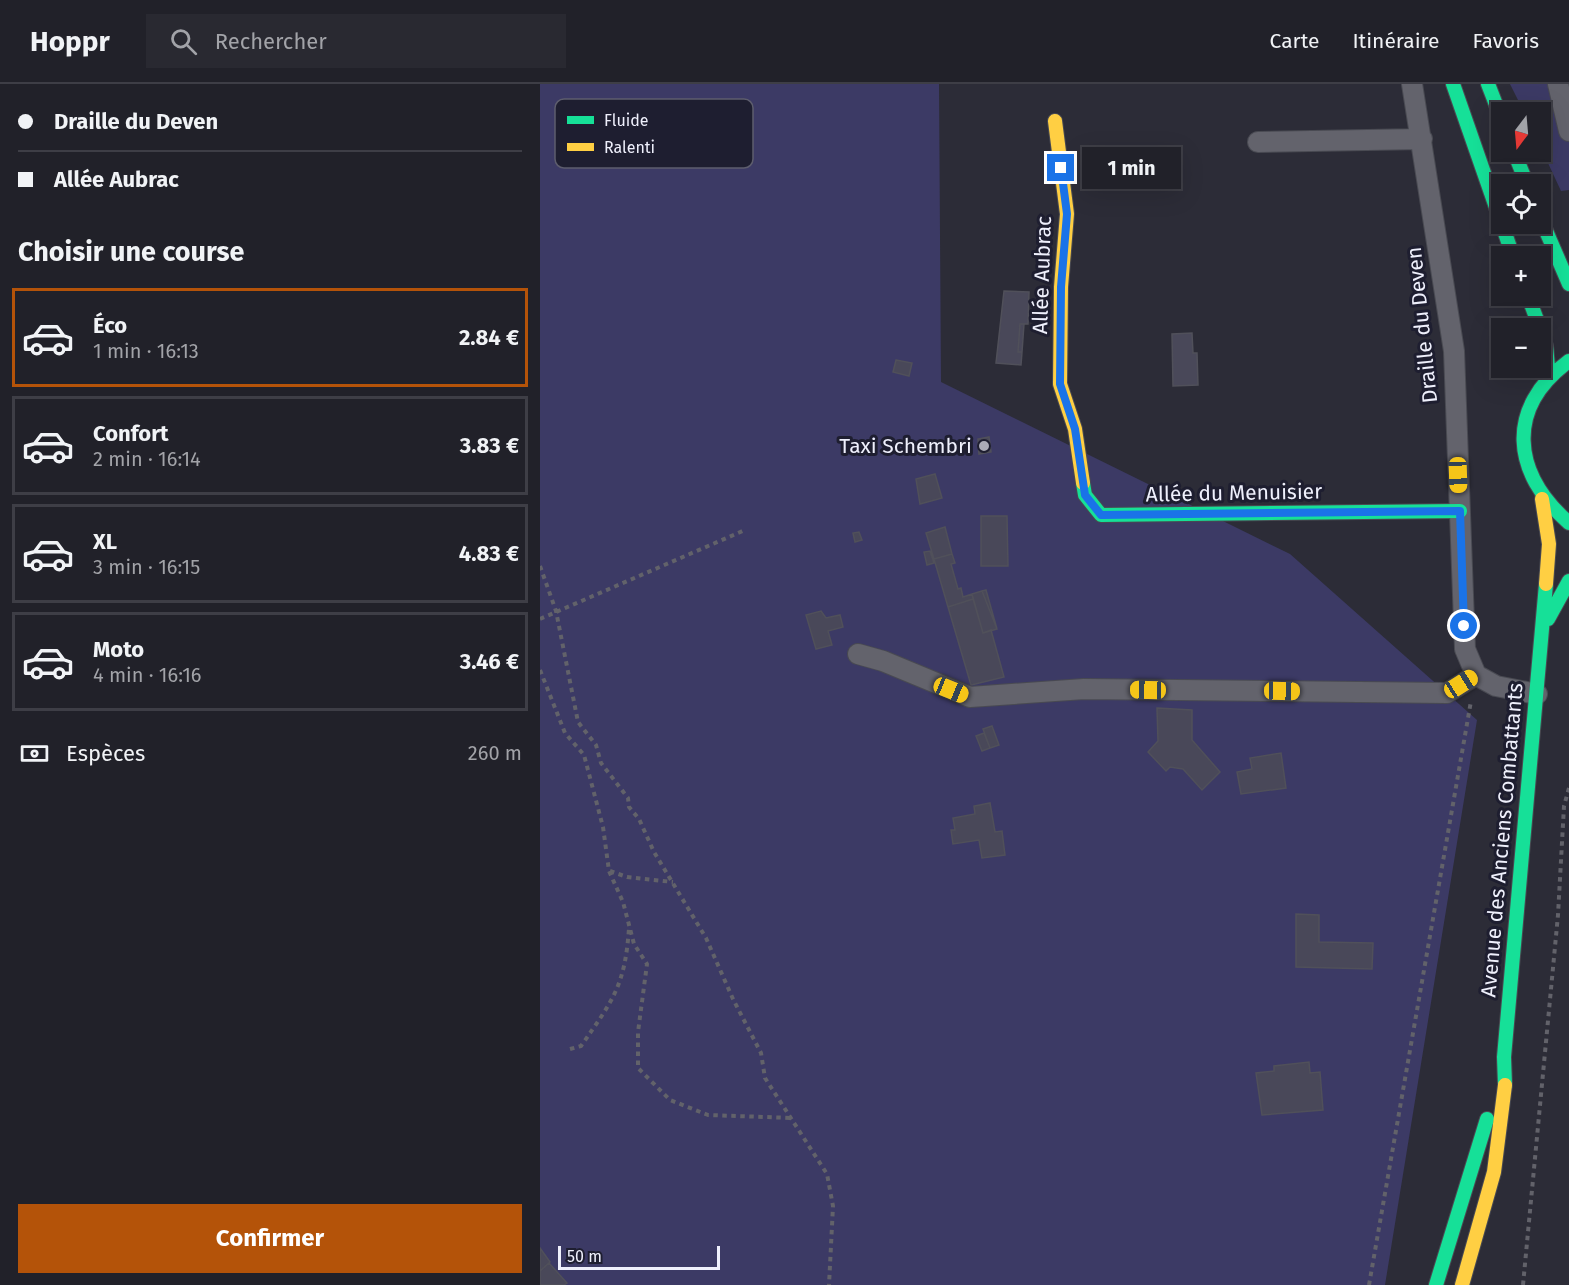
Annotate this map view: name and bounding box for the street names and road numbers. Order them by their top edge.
street label: Allée Aubrac [1027,215,1057,335]
street label: Draille du Deven [1401,246,1443,404]
street label: Allée du Menuisier [1146,478,1322,508]
street label: Avenue des Anciens Combattants [1475,682,1529,998]

